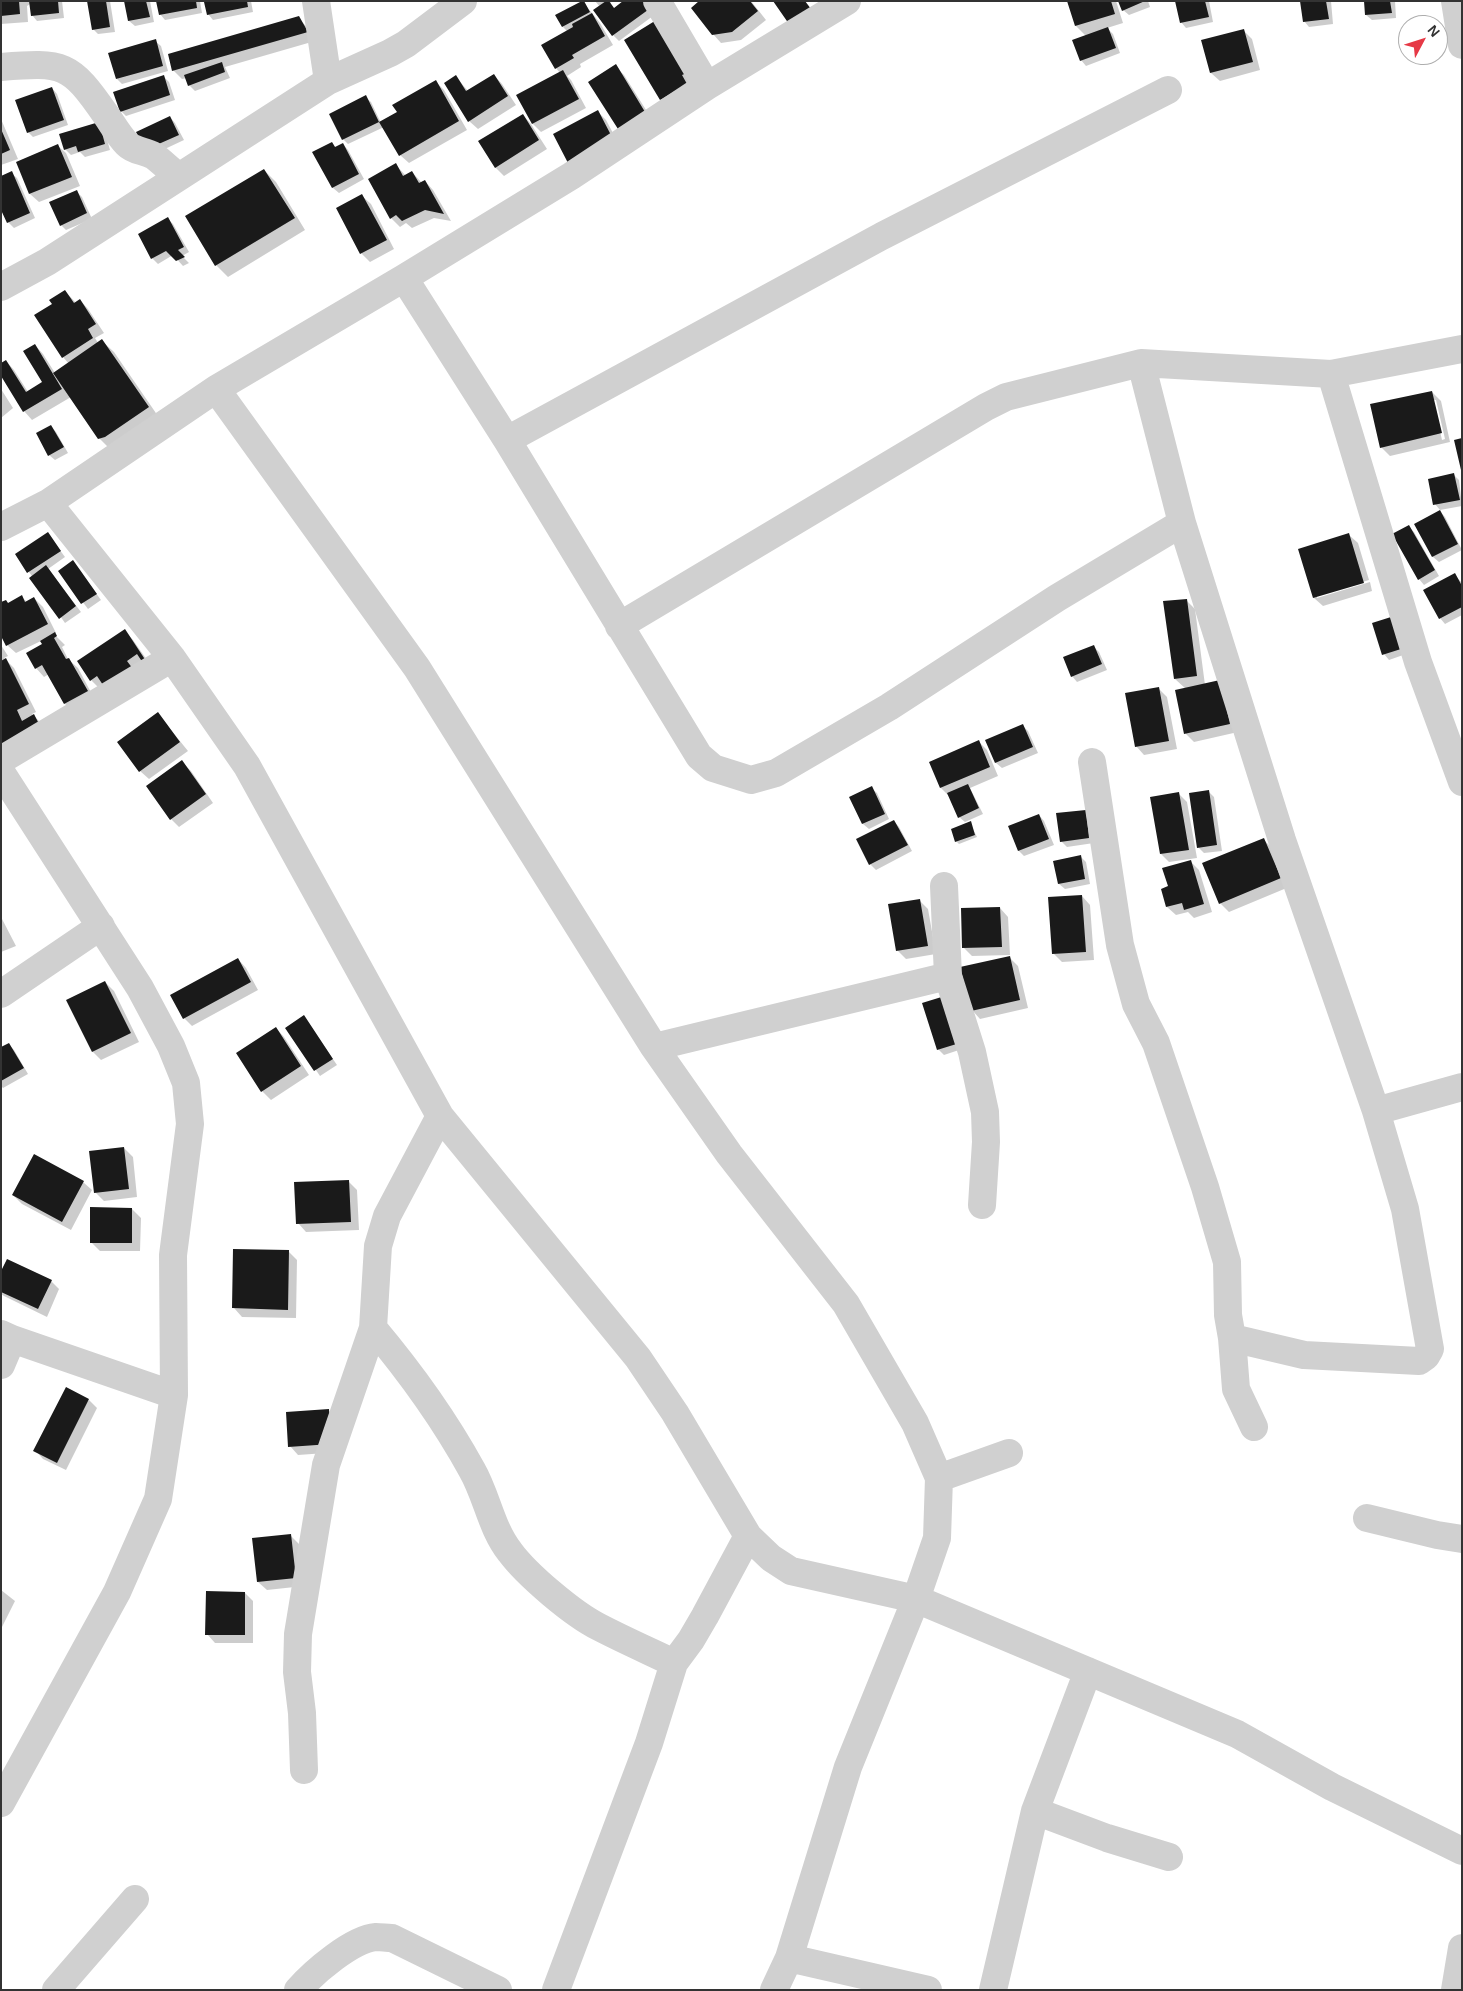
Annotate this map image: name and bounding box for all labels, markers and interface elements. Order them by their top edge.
north arrow [1398,15,1448,65]
text: N [1424,22,1443,40]

